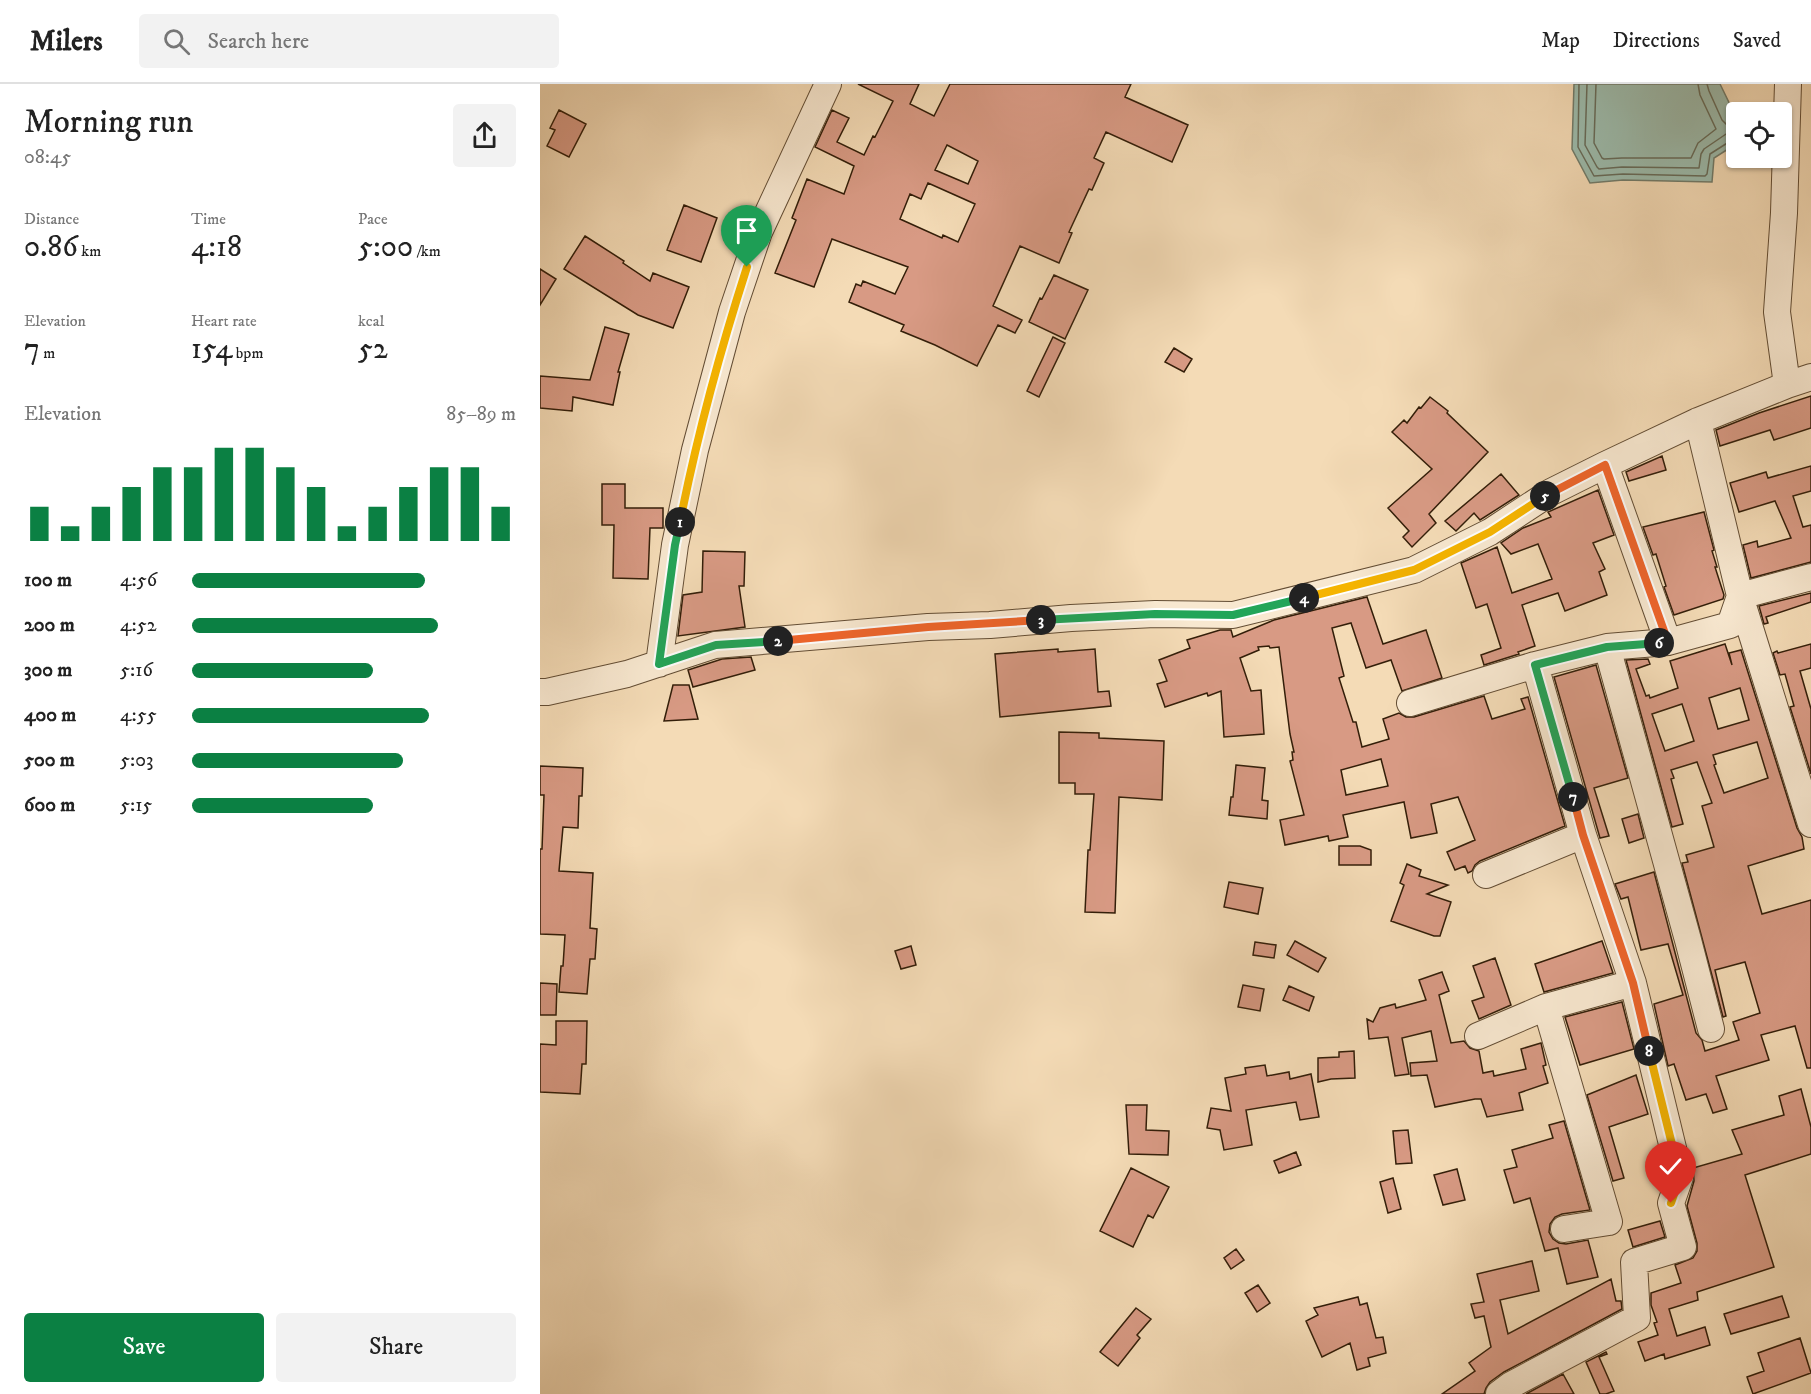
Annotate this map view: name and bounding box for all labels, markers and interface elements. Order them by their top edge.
search box [139,14,559,68]
text: Milers [30,24,103,59]
icon: search [160,25,193,58]
text: Search here [208,28,309,55]
text: Map [1541,28,1580,54]
text: Directions [1613,28,1700,54]
text: Saved [1733,28,1781,54]
text: Morning run [24,102,193,143]
map controls [1726,102,1792,168]
button: locate [1726,102,1792,168]
button: share [453,104,516,167]
text: 08:45 [24,145,71,170]
pin [721,205,772,267]
text: Distance [24,209,79,229]
text: Time [191,209,226,229]
text: Pace [358,209,388,229]
icon: arrive [730,214,763,247]
text: 0.86 [24,229,78,266]
text: 4:18 [191,229,242,266]
text: 5:00 [358,229,413,266]
text: km [78,241,101,261]
text: /km [413,241,441,261]
text: Elevation [24,311,86,331]
text: Heart rate [191,311,257,331]
text: kcal [358,311,384,331]
text: 7 [24,331,40,368]
text: 154 [191,331,232,368]
text: 52 [358,331,388,368]
text: m [40,343,55,363]
text: bpm [232,343,263,363]
text: Elevation [24,402,101,427]
text: 85–89 m [446,402,516,427]
pin: 5 [1530,481,1560,511]
text: 5 [1541,486,1549,506]
pin: 1 [665,507,695,537]
text: 1 [677,512,683,532]
text: 100 m [24,568,72,593]
text: 4:56 [120,568,157,593]
pin: 4 [1289,583,1319,613]
text: 4 [1299,588,1309,608]
pin: 3 [1026,605,1056,635]
text: 3 [1038,610,1044,630]
text: 200 m [24,613,75,638]
text: 4:52 [120,613,157,638]
pin: 2 [763,626,793,656]
pin: 6 [1644,628,1674,658]
text: 2 [774,631,782,651]
text: 6 [1655,633,1663,653]
text: 300 m [24,658,72,683]
text: 5:16 [120,658,153,683]
text: 400 m [24,703,76,728]
text: 4:55 [120,703,157,728]
text: 500 m [24,748,75,773]
text: 5:03 [120,748,153,773]
pin: 7 [1558,782,1588,812]
text: 7 [1569,787,1577,807]
text: 600 m [24,793,75,818]
text: 5:15 [120,793,152,818]
pin: 8 [1634,1036,1664,1066]
text: 8 [1645,1041,1653,1061]
pin [1645,1141,1696,1203]
icon: check [1654,1150,1687,1183]
button: Save [24,1313,264,1382]
button: Share [276,1313,516,1382]

